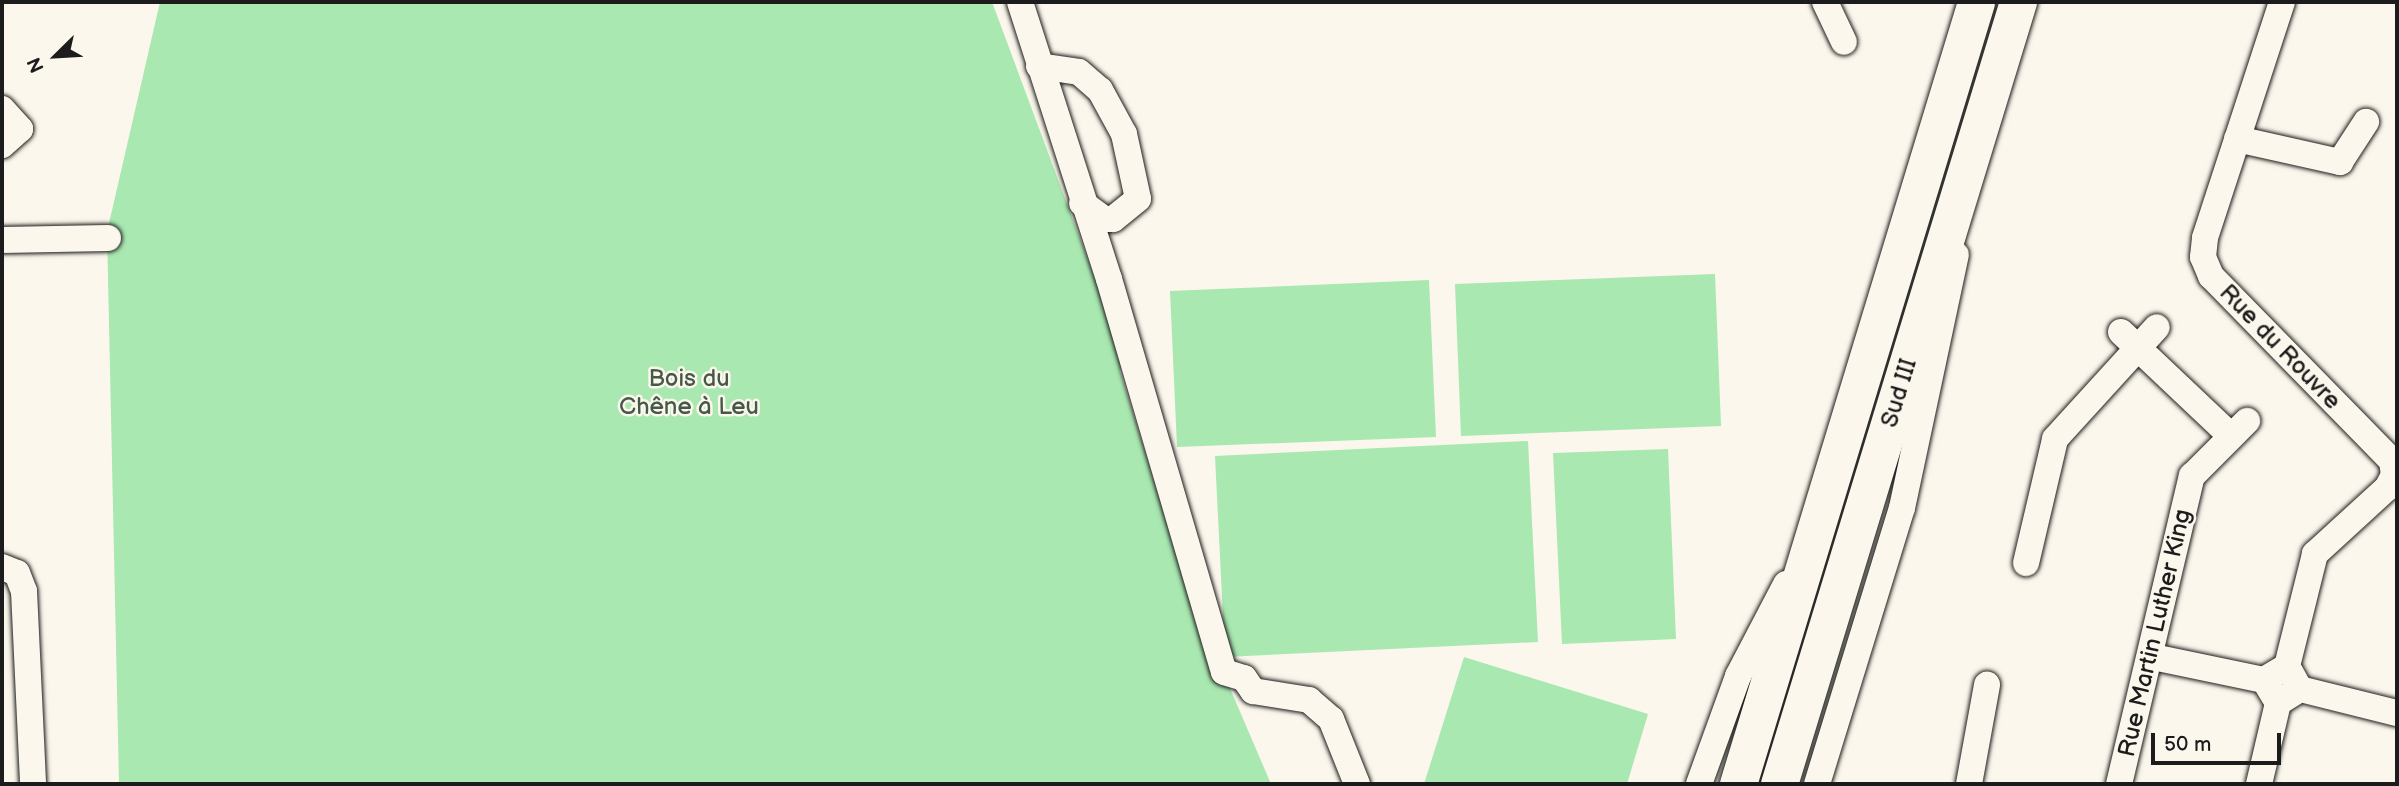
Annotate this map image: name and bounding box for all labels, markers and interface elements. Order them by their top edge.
north arrow [21,21,91,91]
text: N [23,54,50,76]
street label: Rue du Rouvre [2213,279,2347,415]
street label: Sud III [1875,355,1923,431]
park label: Bois du Chêne à Leu [619,365,759,421]
street label: Rue Martin Luther King [2113,506,2197,760]
scale bar [2154,720,2284,764]
text: 50 m [2164,732,2211,757]

